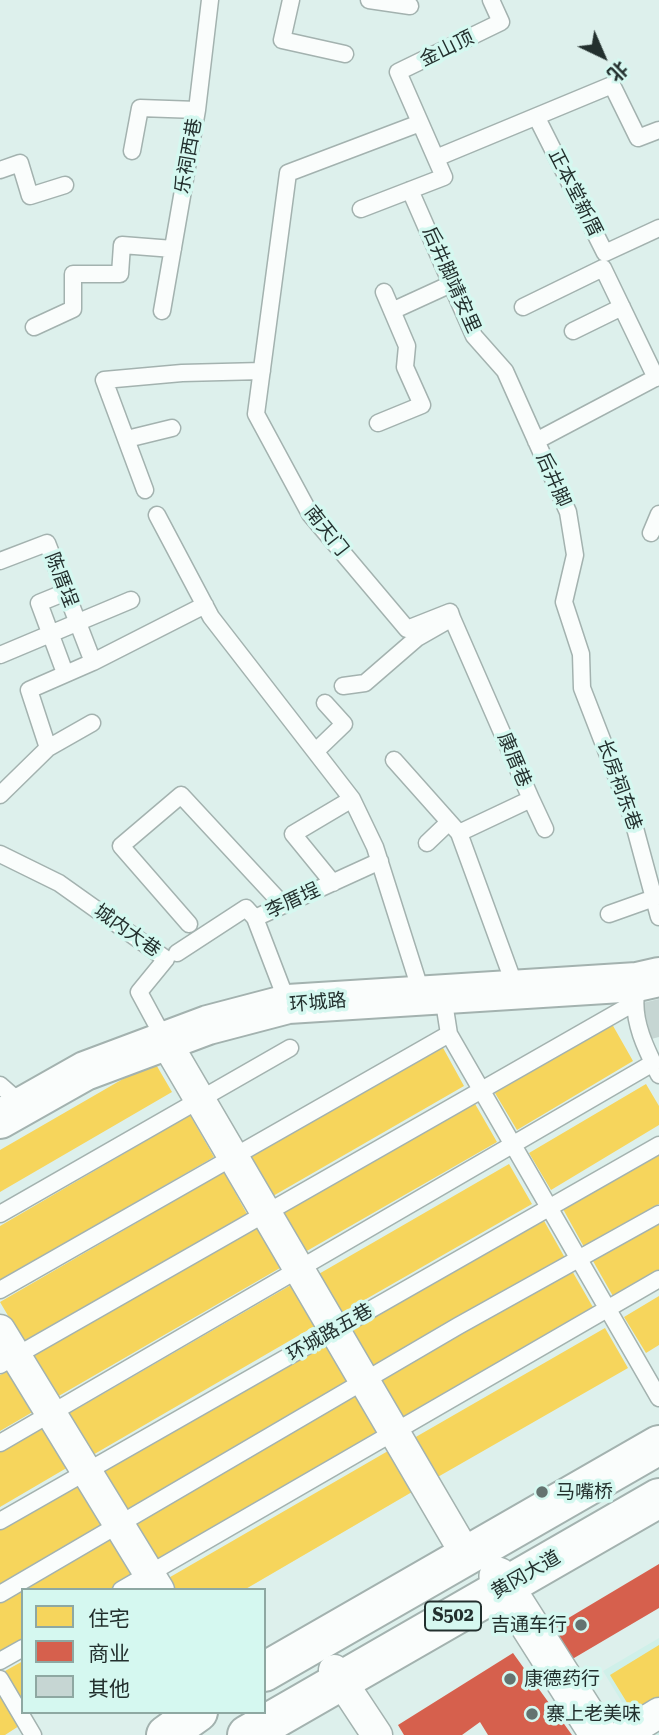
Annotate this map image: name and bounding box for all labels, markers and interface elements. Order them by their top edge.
north arrow [568,21,638,91]
street label: 金山顶 [416,26,478,72]
text: 北 [603,57,633,86]
street label: 乐祠西巷 [171,117,207,195]
street label: 正本堂新厝 [543,146,607,240]
street label: 后井脚靖安里 [417,223,485,337]
street label: 后井脚 [531,449,575,511]
street label: 南天门 [299,502,353,560]
street label: 陈厝埕 [40,549,82,611]
street label: 康厝巷 [492,729,536,791]
street label: 长房祠东巷 [592,736,646,834]
street label: 李厝埕 [262,879,324,923]
street label: 城内大巷 [89,900,165,962]
street label: 环城路 [289,989,347,1017]
street label: 环城路五巷 [283,1299,377,1367]
place label: 马嘴桥 [556,1481,613,1503]
marker: 马嘴桥 [534,1484,550,1500]
street label: 黄冈大道 [487,1546,565,1604]
legend [21,1588,266,1714]
road number: S502 [425,1602,481,1630]
text: 住宅 [88,1607,130,1631]
place label: 吉通车行 [491,1614,567,1636]
marker: 吉通车行 [573,1617,589,1633]
text: 商业 [88,1642,130,1666]
place label: 康德药行 [524,1668,600,1690]
marker: 康德药行 [502,1671,518,1687]
text: 其他 [88,1677,130,1701]
place label: 寨上老美味 [546,1703,641,1725]
marker: 寨上老美味 [524,1706,540,1722]

